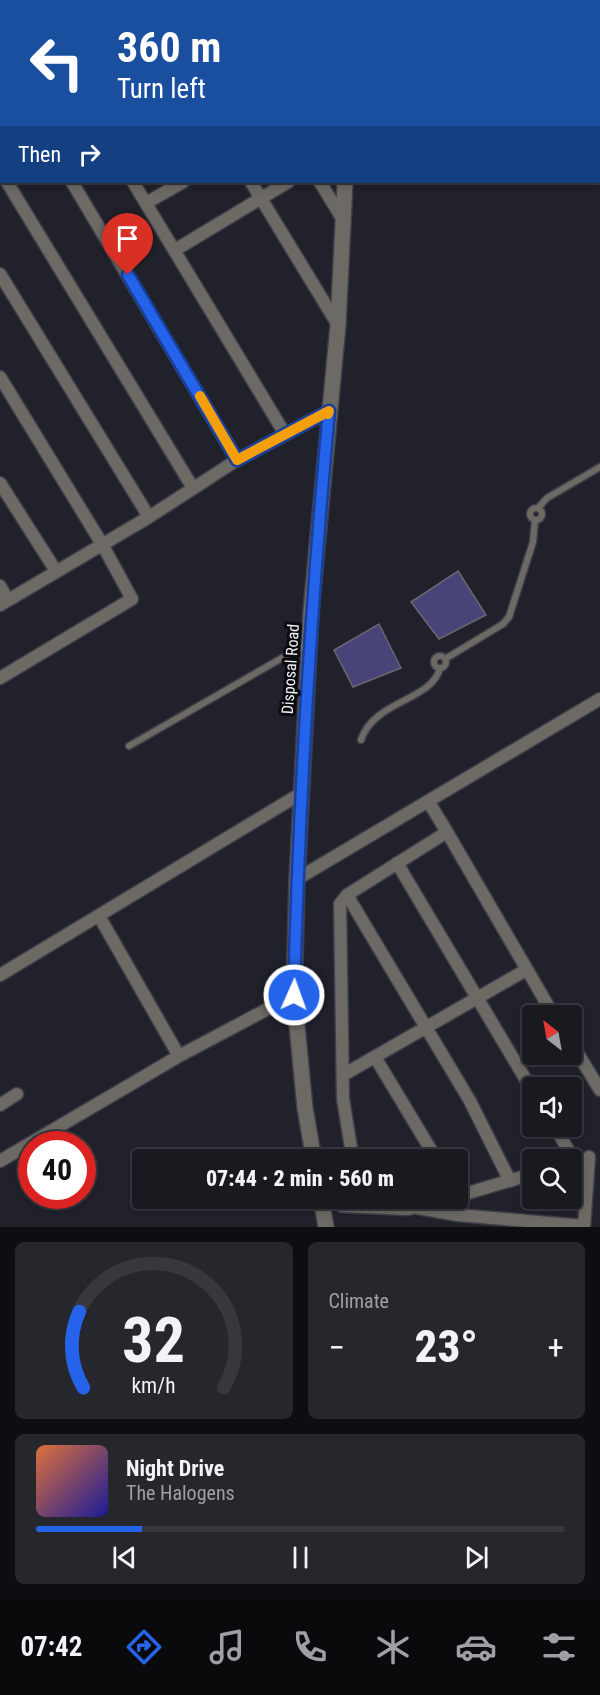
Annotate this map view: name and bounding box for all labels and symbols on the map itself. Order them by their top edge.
pin [102,213,153,275]
street label: Disposal Road [278,623,303,715]
position arrow [262,963,326,1027]
north arrow [522,1005,582,1065]
speed limit sign: 40 [18,1131,96,1209]

